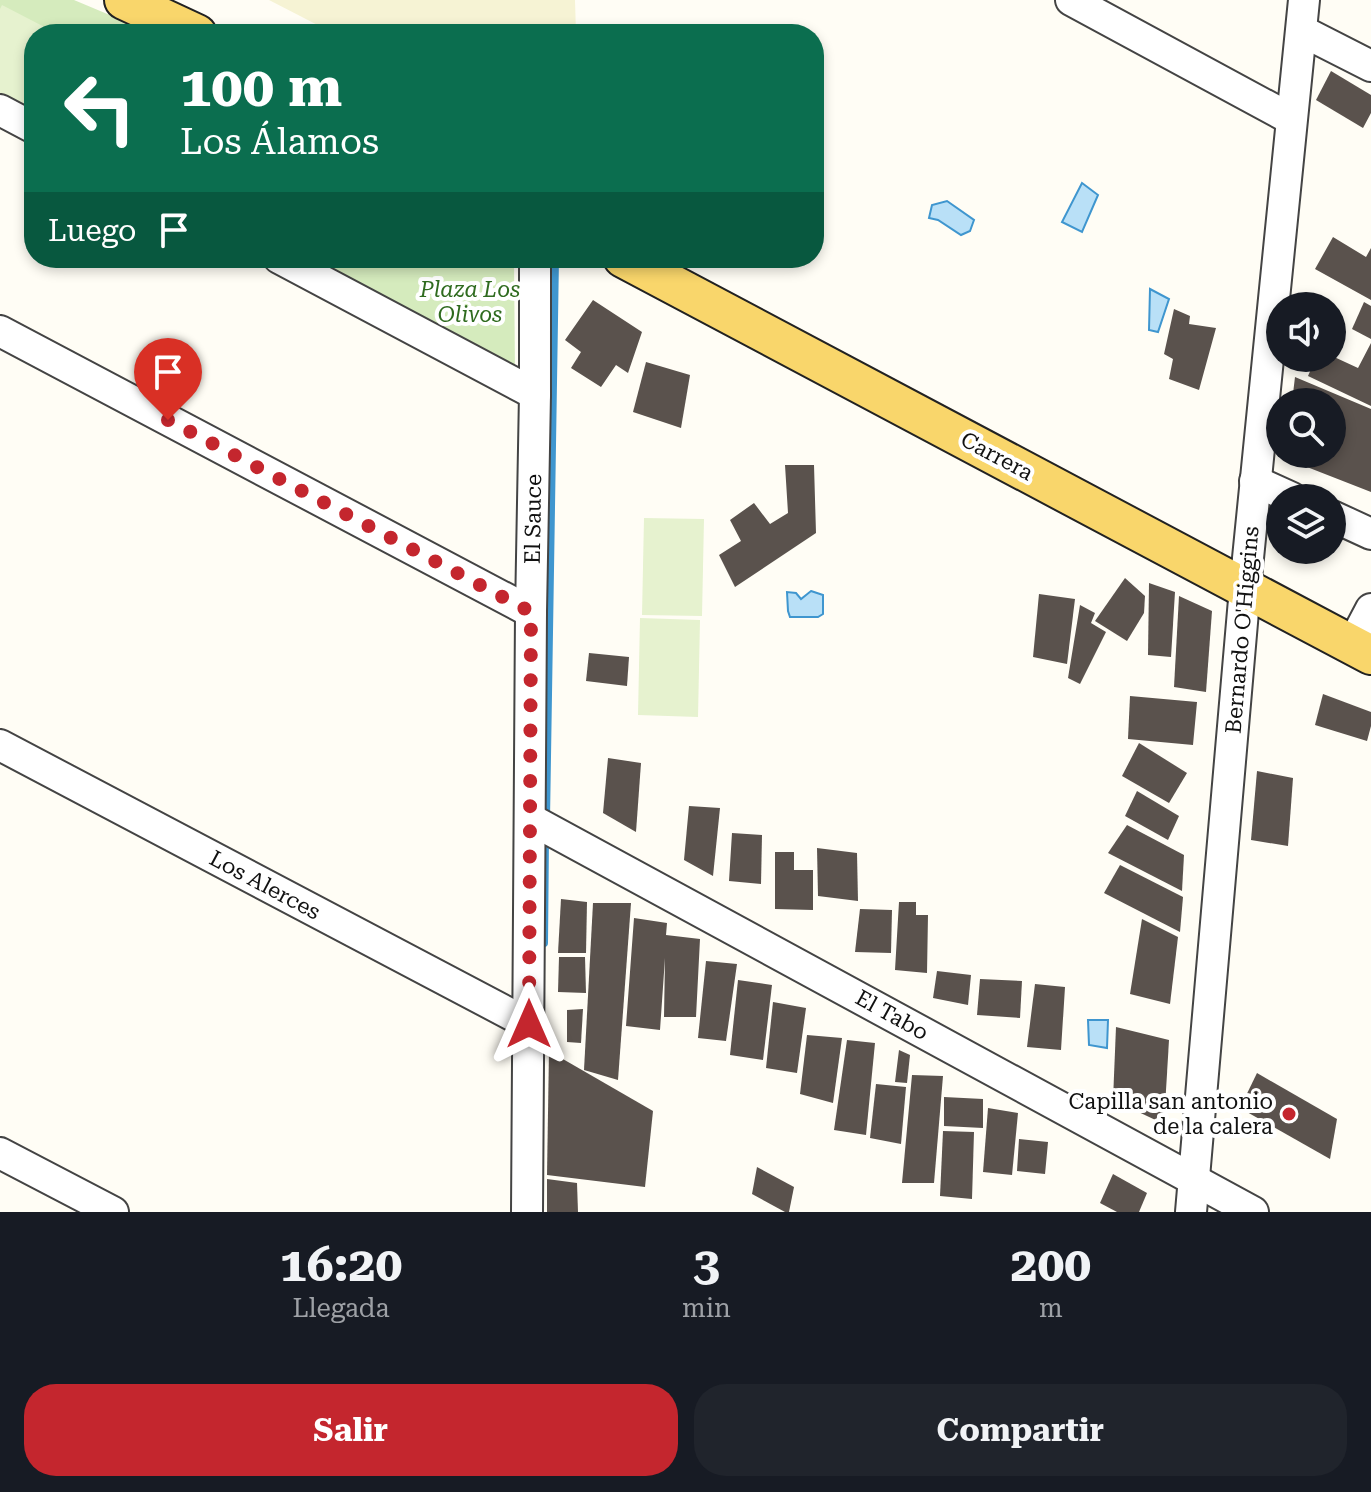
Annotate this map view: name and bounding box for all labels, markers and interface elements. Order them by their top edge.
text: 100 m [180,54,342,120]
icon: left [48,56,152,160]
text: Los Álamos [180,121,379,163]
icon: arrive [152,208,196,252]
text: Luego [48,213,136,248]
park label: Plaza Los Olivos [419,277,520,327]
map controls [1266,292,1346,564]
button: sound [1266,292,1346,372]
pin [134,338,202,420]
icon: arrive [146,350,190,394]
button: search [1266,388,1346,468]
street label: Carrera [957,427,1038,485]
street label: El Sauce [520,474,546,564]
button: layers [1266,484,1346,564]
street label: Bernardo O'Higgins [1220,525,1264,735]
street label: Los Alerces [205,845,325,925]
position arrow [487,982,571,1066]
street label: El Tabo [851,985,933,1045]
place label: Capilla san antonio de la calera [1068,1089,1273,1139]
marker: Capilla san antonio de la calera [1280,1105,1298,1123]
text: 16:20 [280,1237,402,1293]
text: 3 [693,1237,720,1293]
text: 200 [1011,1237,1091,1293]
text: Llegada [292,1293,390,1323]
text: min [682,1293,731,1323]
text: m [1039,1293,1063,1323]
button: Salir [24,1384,678,1476]
button: Compartir [694,1384,1347,1476]

